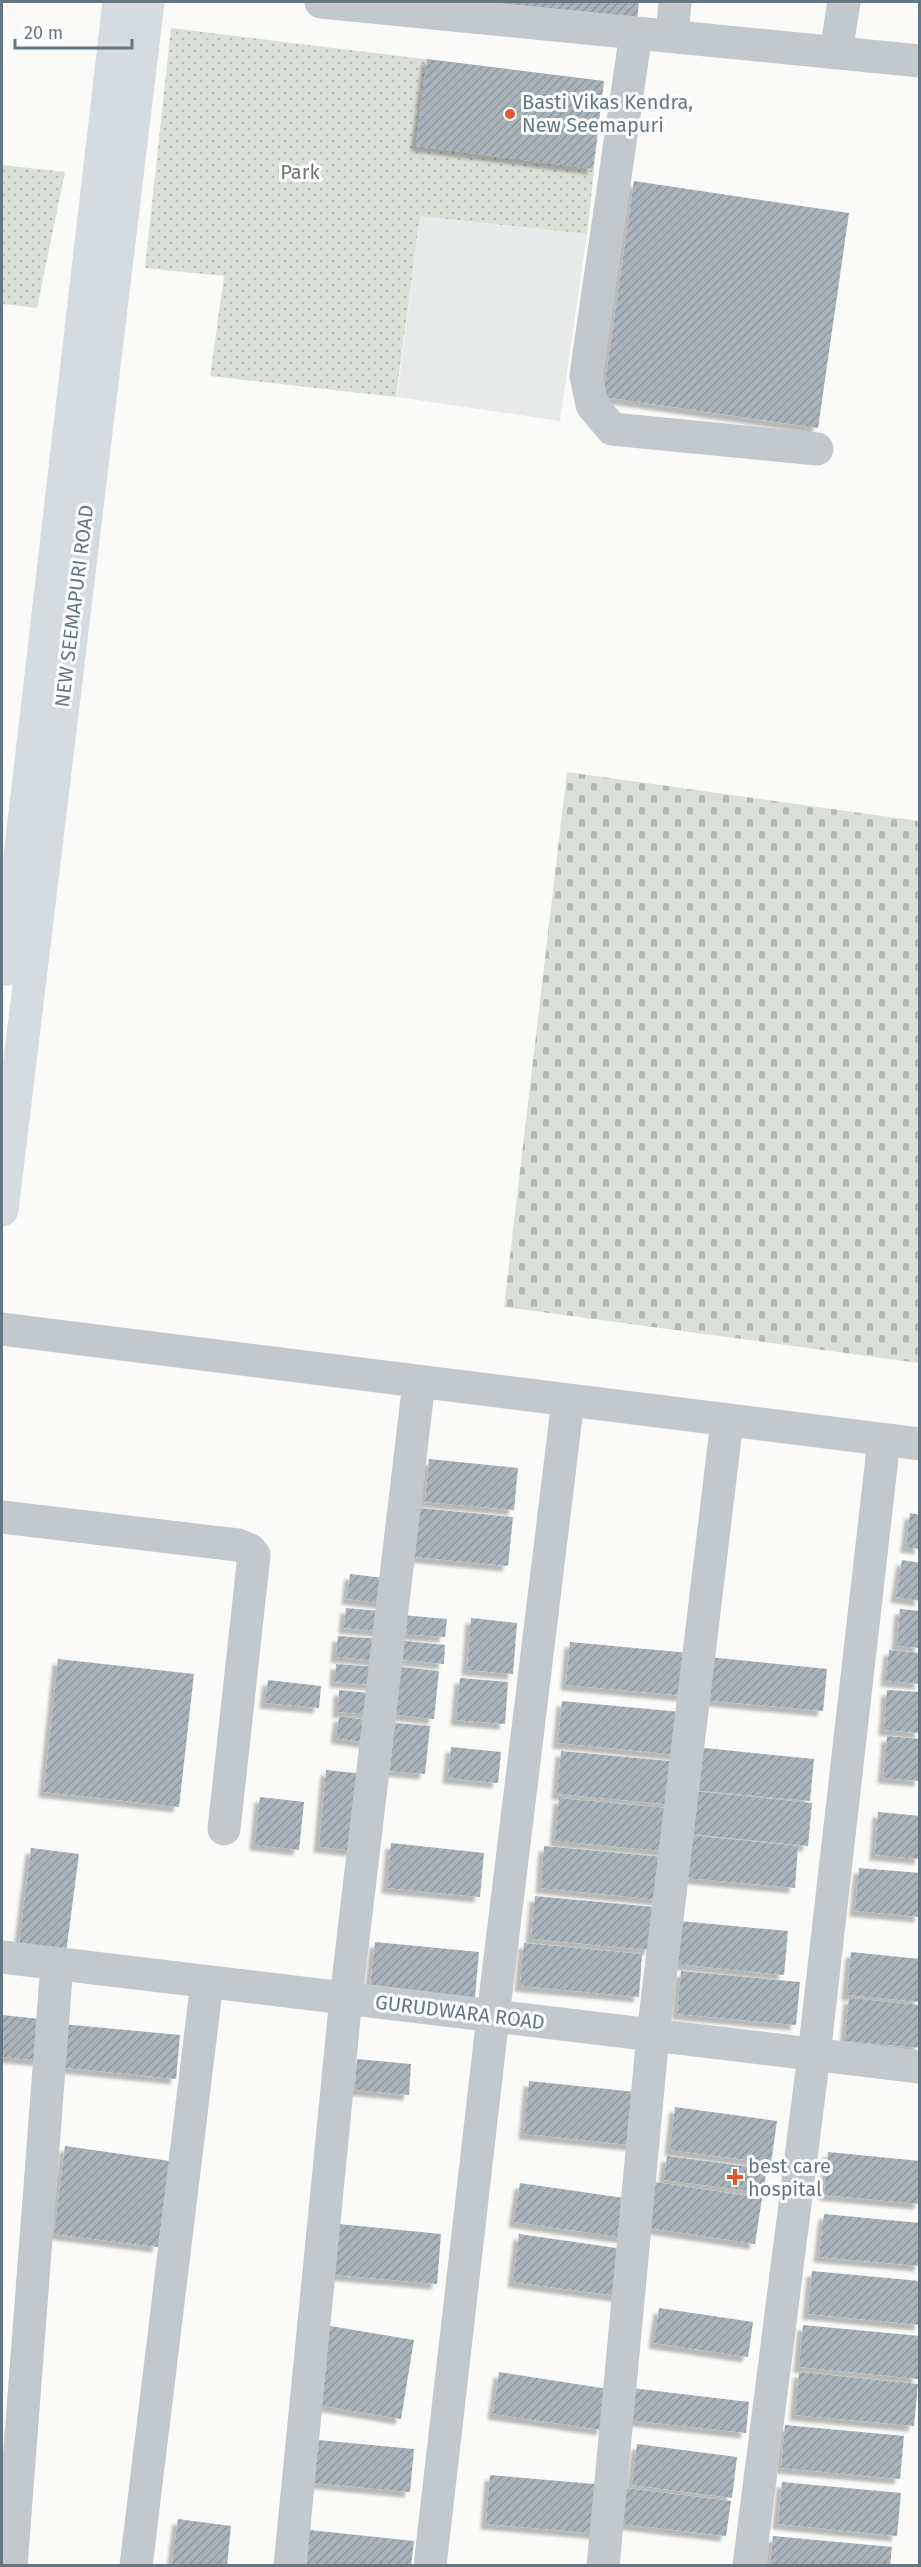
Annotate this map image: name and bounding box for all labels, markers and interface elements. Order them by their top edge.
scale bar [15,12,132,50]
text: 20 m [24,22,63,44]
place label: Basti Vikas Kendra, New Seemapuri [522,90,693,137]
marker: Basti Vikas Kendra, New Seemapuri [503,107,517,121]
park label: Park [280,160,320,184]
street label: NEW SEEMAPURI ROAD [50,504,98,708]
street label: GURUDWARA ROAD [374,1990,546,2034]
place label: best care hospital [748,2154,831,2201]
marker: best care hospital [726,2168,744,2186]

